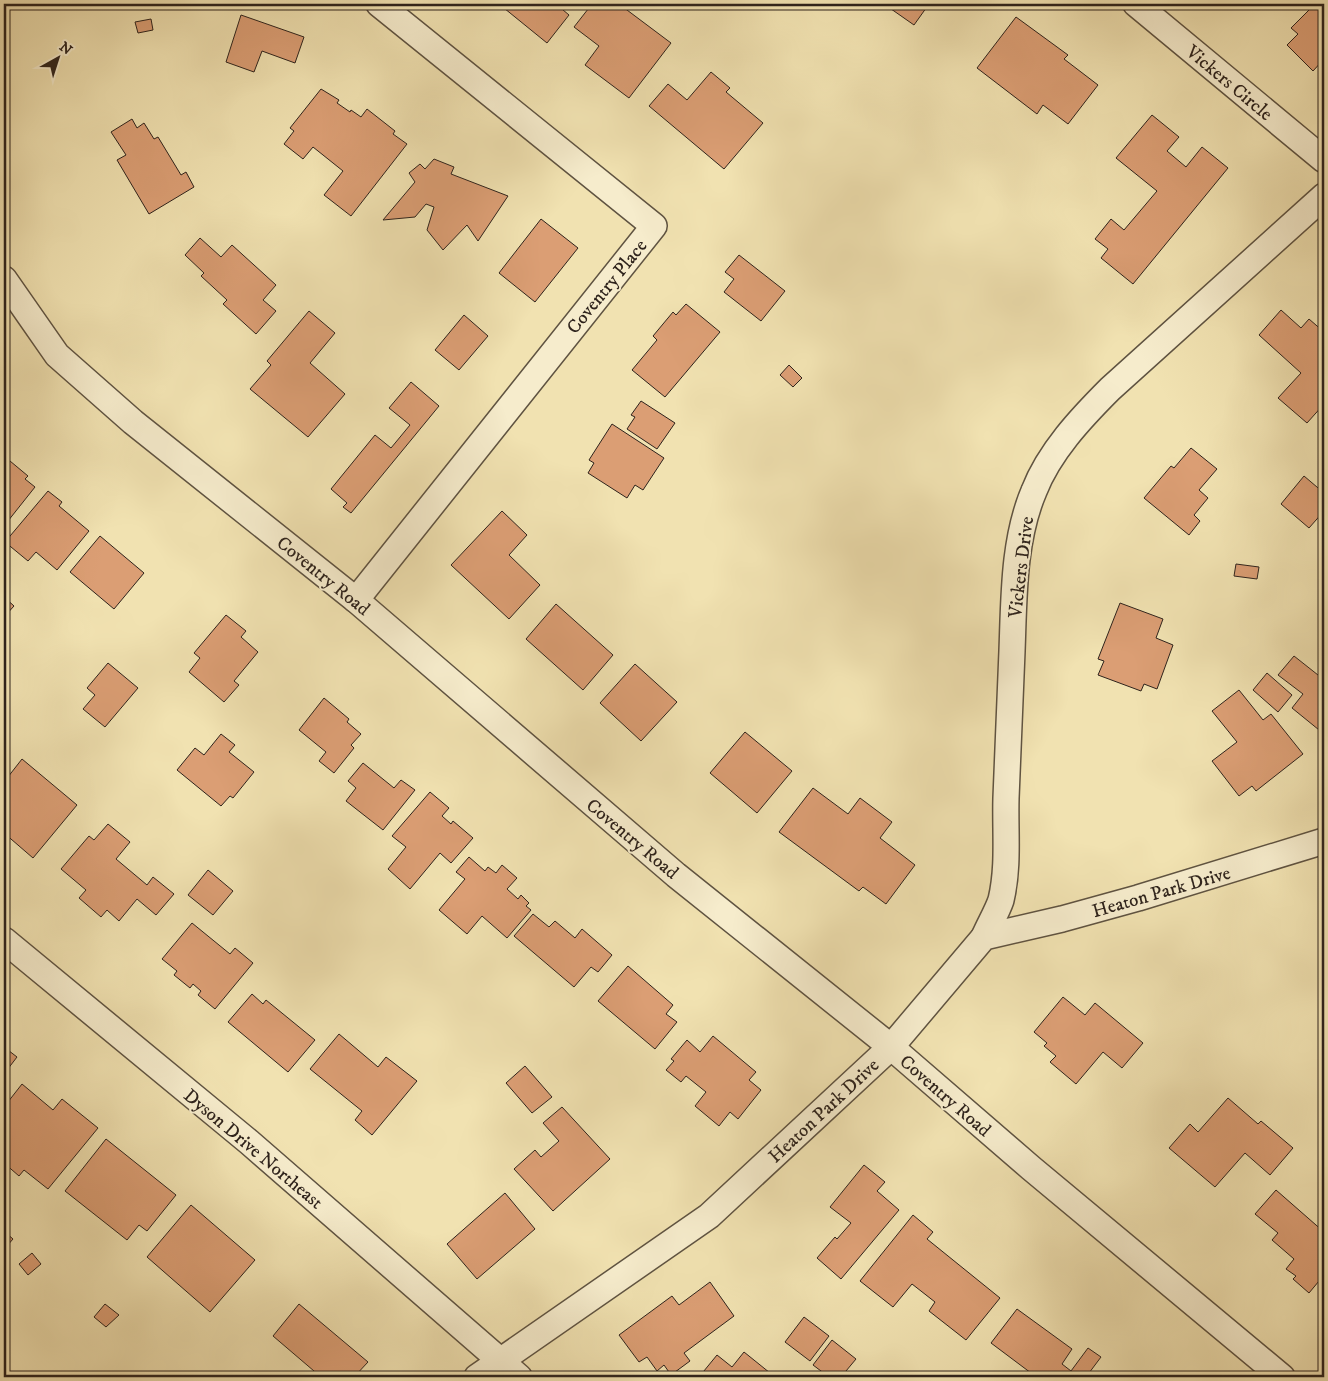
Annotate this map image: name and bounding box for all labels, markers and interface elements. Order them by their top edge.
north arrow [32,32,82,82]
text: N [55,38,76,60]
street label: Vickers Circle [1180,40,1277,126]
street label: Coventry Place [562,235,652,339]
street label: Vickers Drive [1004,515,1039,620]
street label: Coventry Road [272,532,375,621]
street label: Coventry Road [581,794,683,885]
street label: Heaton Park Drive [1090,862,1233,923]
street label: Coventry Road [895,1050,996,1142]
street label: Heaton Park Drive [764,1054,884,1168]
street label: Dyson Drive Northeast [179,1084,327,1214]

